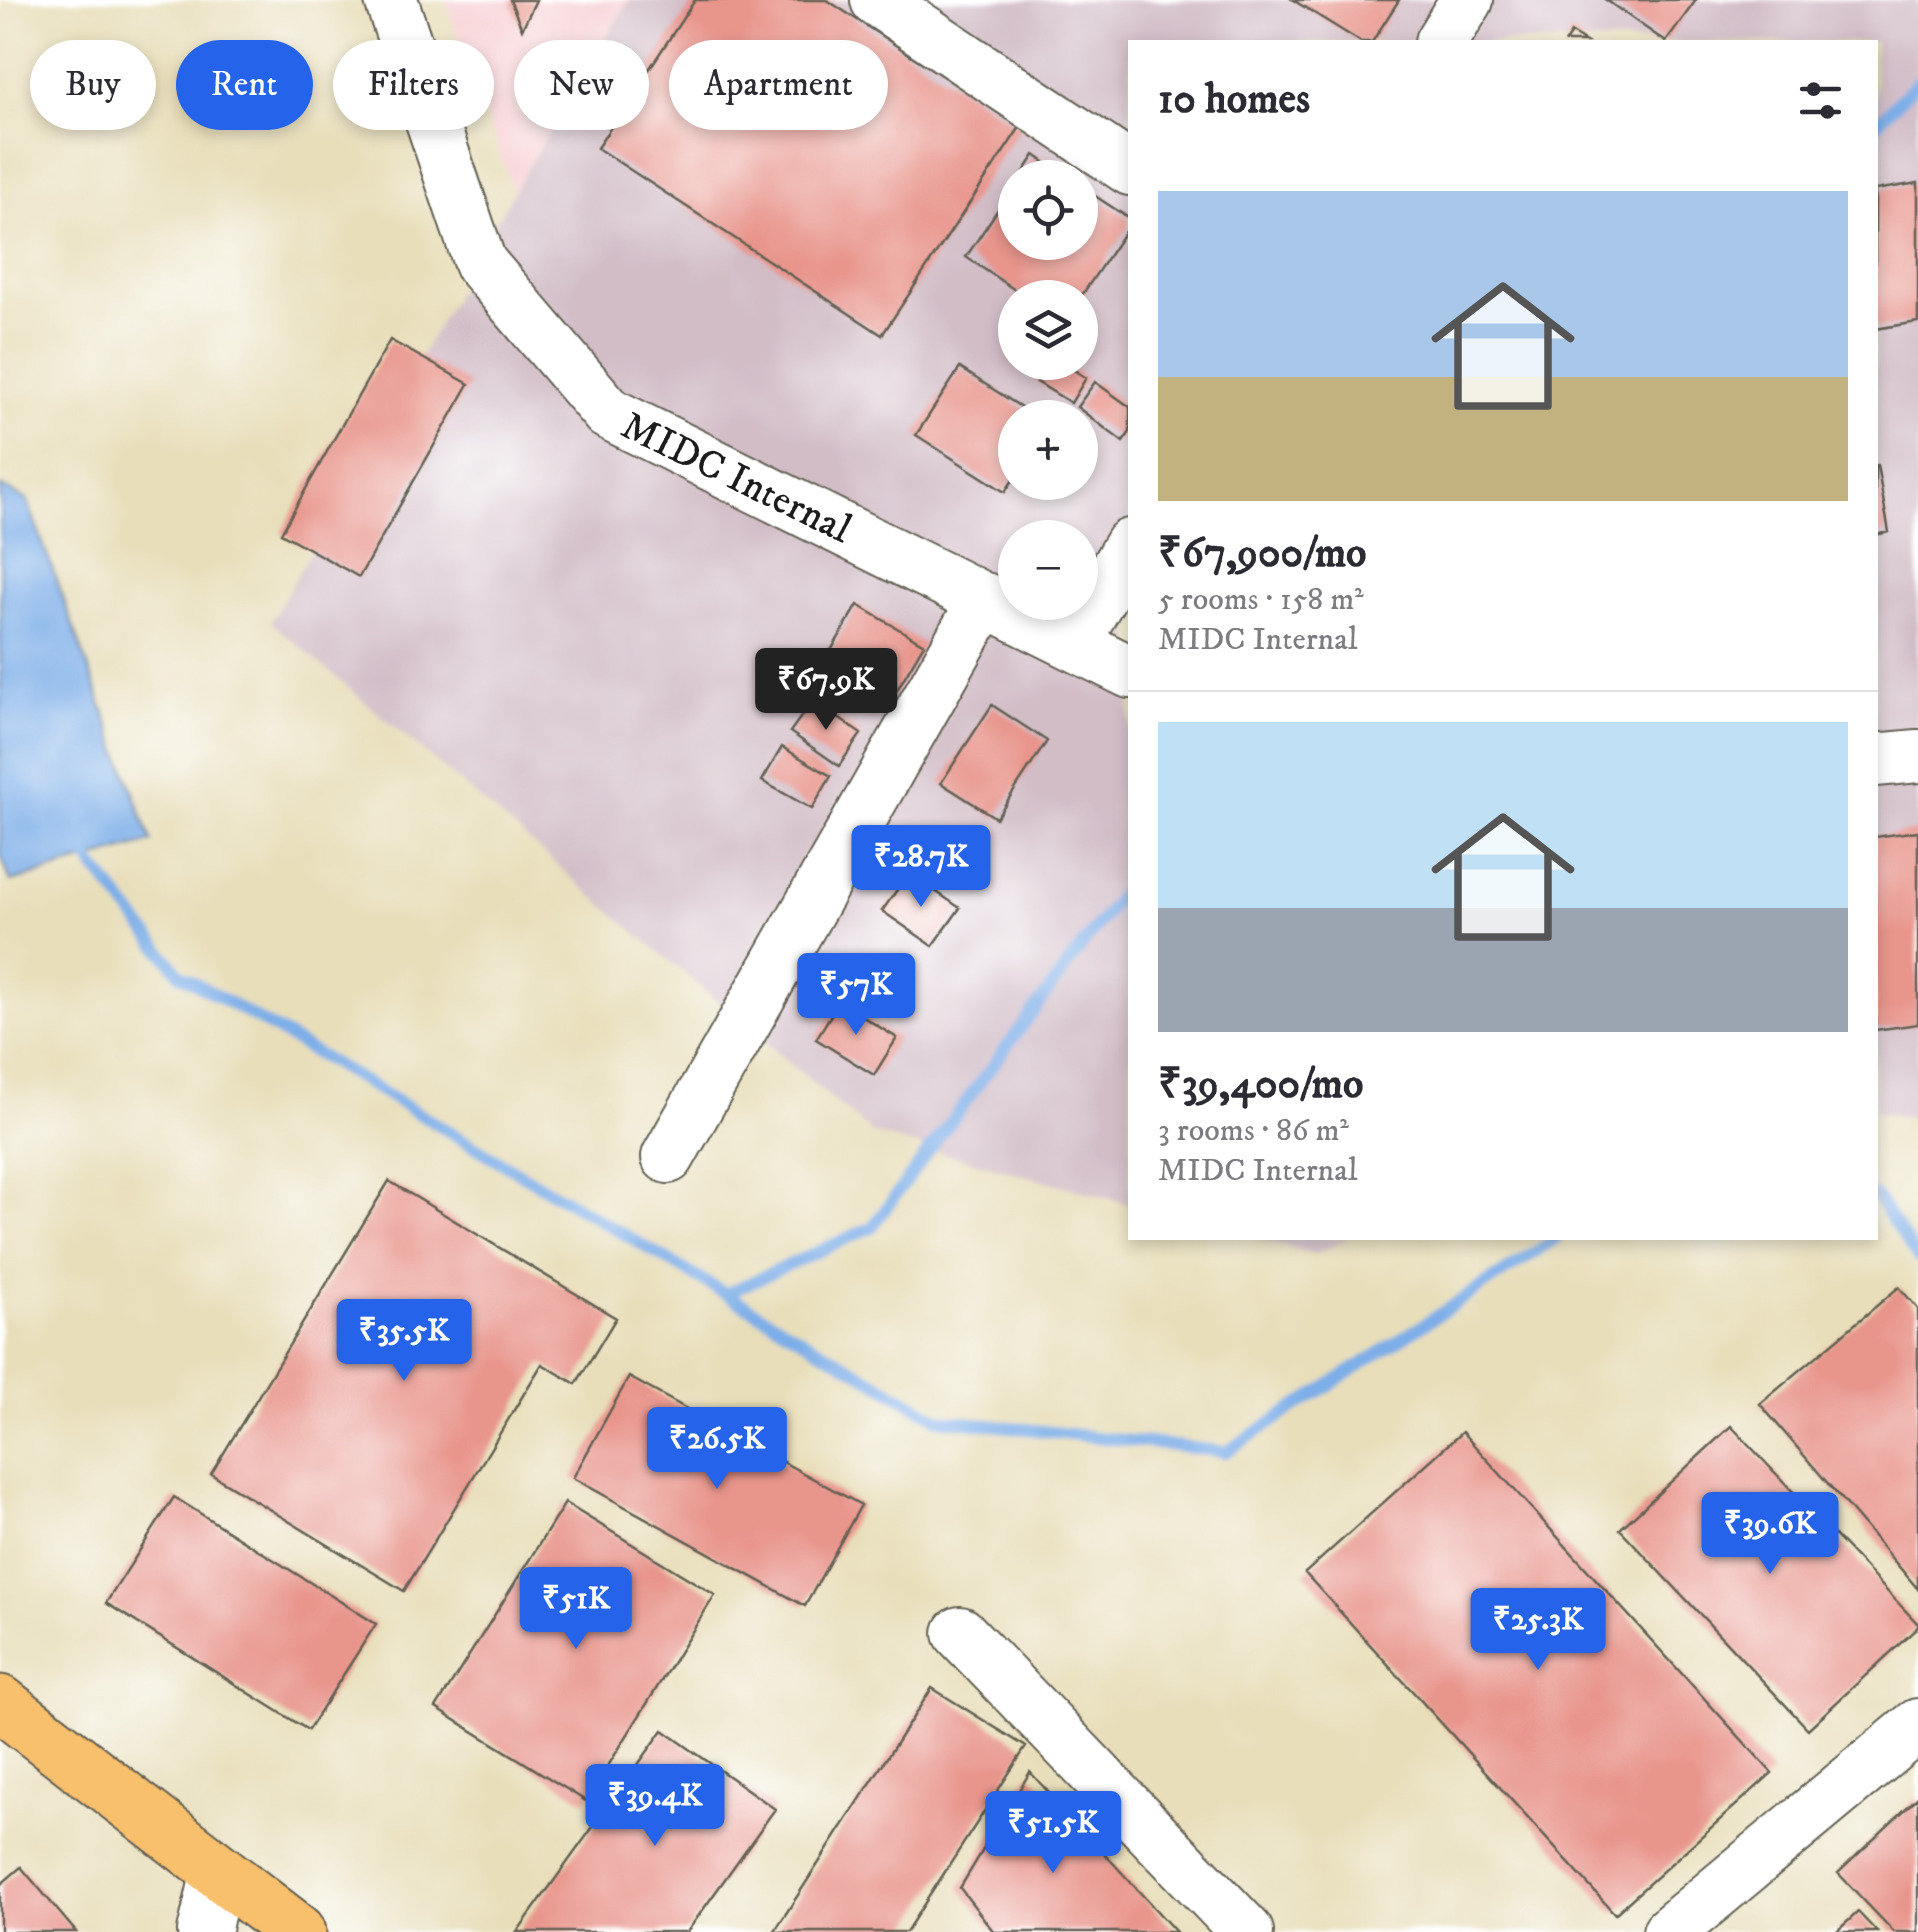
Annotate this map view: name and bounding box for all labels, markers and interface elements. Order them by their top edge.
chip: Buy [30,40,156,130]
chip: Rent [176,40,313,130]
chip: Filters [333,40,494,130]
chip: New [514,40,649,130]
chip: Apartment [669,40,888,130]
icon: filters [1793,73,1848,128]
text: 10 homes [1158,74,1310,126]
map controls [998,160,1098,620]
button: locate [998,160,1098,260]
icon: home [1413,256,1593,436]
button: layers [998,280,1098,380]
button: + [998,400,1098,500]
street label: MIDC Internal [613,402,859,556]
button: − [998,520,1098,620]
text: ₹67,900/mo [1158,528,1366,580]
text: 5 rooms · 158 m² [1158,580,1364,620]
text: MIDC Internal [1158,620,1357,660]
pin: ₹67.9K [745,648,907,733]
text: ₹67.9K [777,660,875,700]
icon: home [1413,787,1593,967]
pin: ₹28.7K [840,825,1002,910]
text: ₹28.7K [873,837,969,877]
pin: ₹57K [797,953,915,1038]
text: ₹57K [819,965,893,1005]
text: ₹39,400/mo [1158,1059,1363,1111]
text: 3 rooms · 86 m² [1158,1111,1349,1151]
text: MIDC Internal [1158,1151,1357,1191]
pin: ₹35.5K [323,1299,485,1384]
text: ₹35.5K [359,1311,449,1351]
pin: ₹26.5K [636,1407,798,1492]
text: ₹26.5K [669,1419,765,1459]
pin: ₹39.6K [1689,1492,1851,1577]
text: ₹39.6K [1724,1504,1816,1544]
pin: ₹51K [517,1567,635,1652]
text: ₹51K [542,1579,610,1619]
pin: ₹25.3K [1457,1588,1619,1673]
text: ₹25.3K [1493,1600,1583,1640]
pin: ₹39.4K [574,1764,736,1849]
text: ₹39.4K [607,1776,703,1816]
pin: ₹51.5K [972,1791,1134,1876]
text: ₹51.5K [1007,1803,1099,1843]

